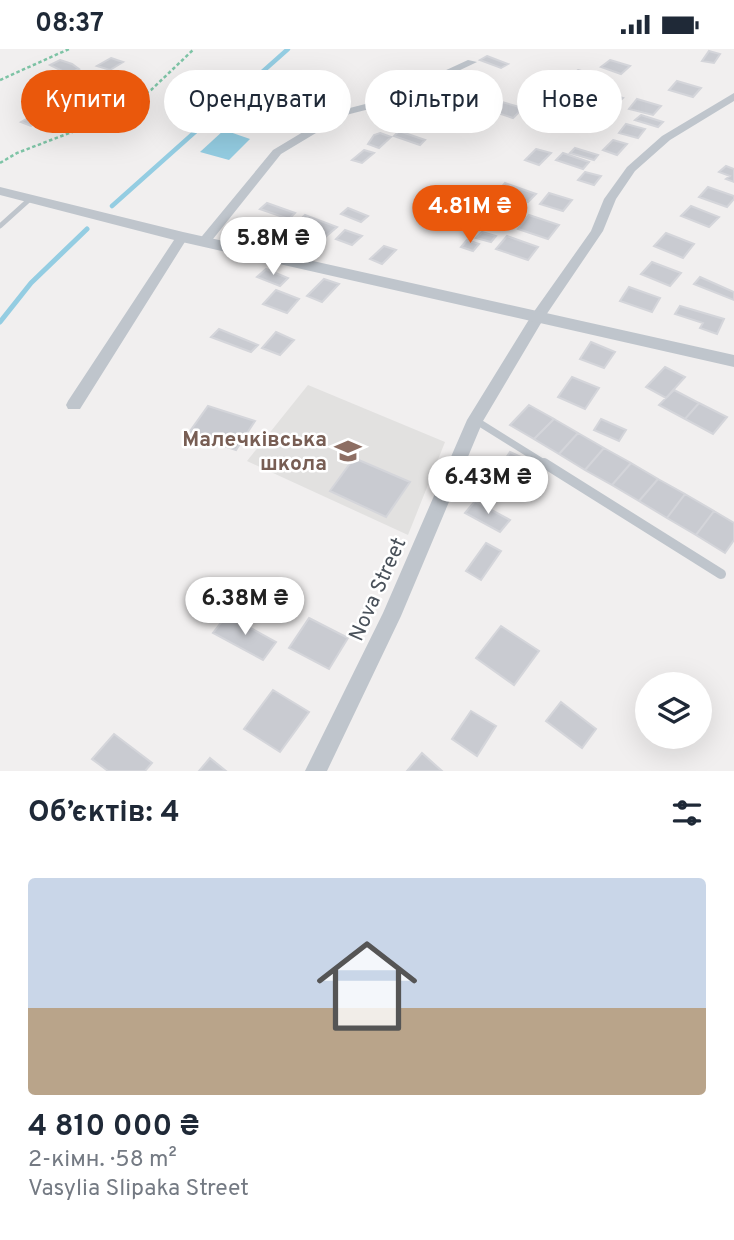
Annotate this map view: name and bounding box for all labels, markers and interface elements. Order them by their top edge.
text: 08:37 [35,8,104,41]
chip: Купити [21,70,150,133]
chip: Орендувати [164,70,351,133]
chip: Фільтри [365,70,503,133]
chip: Нове [517,70,622,133]
pin: 4.81M ₴ [405,185,535,245]
text: 4.81M ₴ [428,193,512,222]
pin: 5.8M ₴ [216,217,330,277]
text: 5.8M ₴ [236,225,310,254]
place label: Малечківська школа [182,427,327,478]
school or university icon: Малечківська школа [333,436,363,466]
pin: 6.43M ₴ [423,456,553,516]
text: 6.43M ₴ [444,464,532,493]
street label: Nova Street [344,534,413,646]
pin: 6.38M ₴ [180,577,310,637]
text: 6.38M ₴ [201,585,289,614]
map controls [635,672,712,749]
button: layers [635,672,712,749]
icon: filters [668,794,706,832]
text: Об’єктів: 4 [28,795,180,832]
icon: home [304,923,430,1049]
text: 4 810 000 ₴ [28,1109,199,1146]
text: 2-кімн. · 58 m² [28,1146,177,1175]
text: Vasylia Slipaka Street [28,1175,249,1204]

